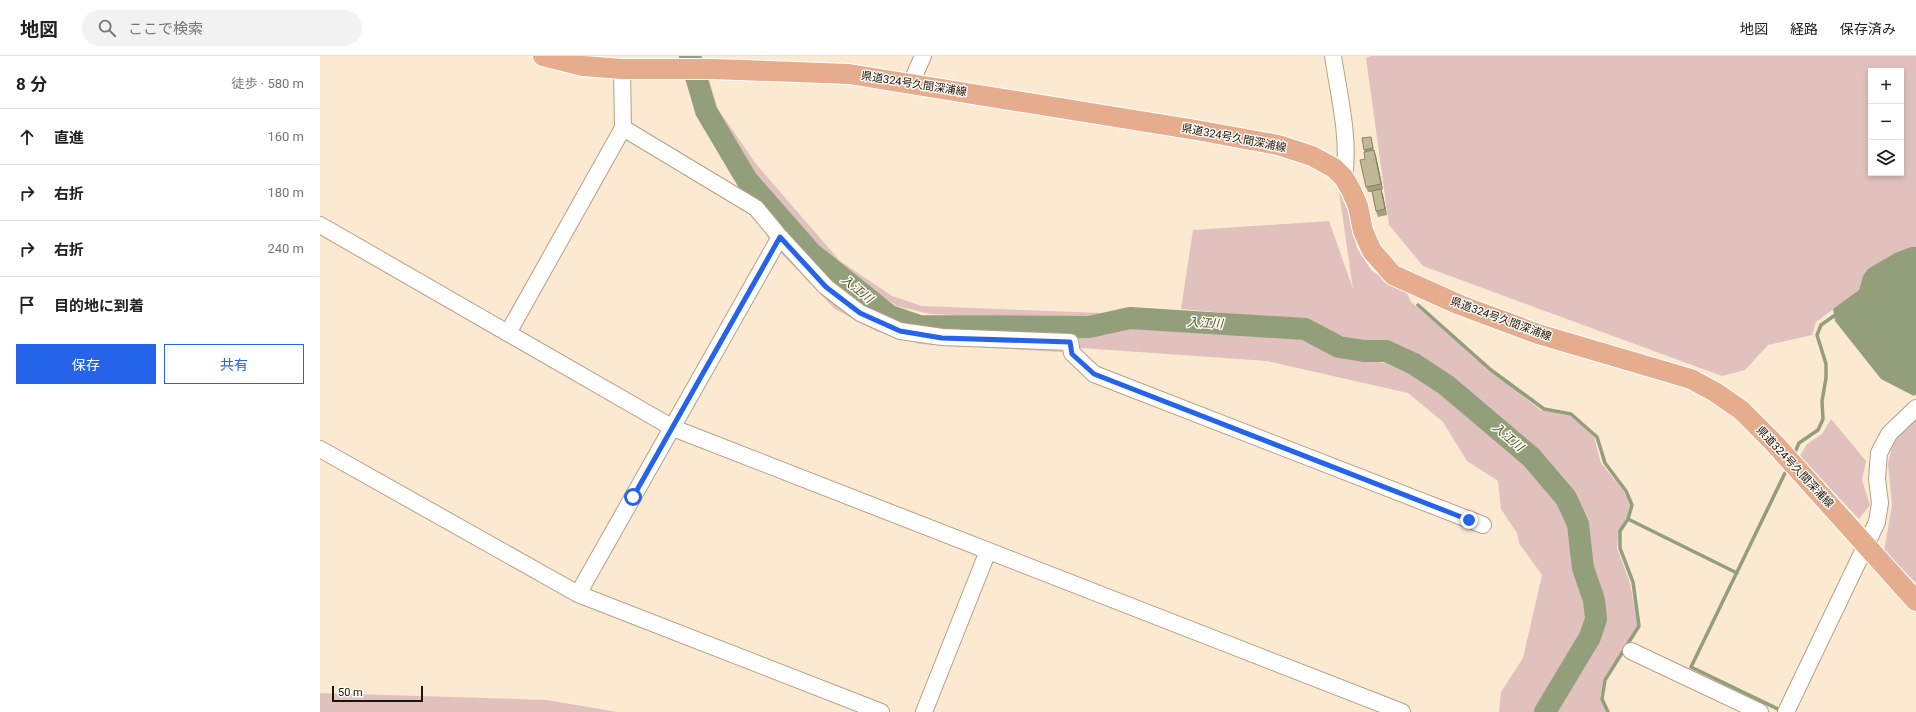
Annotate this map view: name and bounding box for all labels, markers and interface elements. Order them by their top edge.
search box [82,10,362,46]
icon: search [96,17,118,39]
text: 地図 [20,18,58,41]
text: ここで検索 [128,20,203,38]
text: 地図 [1740,21,1768,37]
text: 経路 [1790,21,1818,37]
text: 保存済み [1840,21,1896,37]
map controls [1868,68,1904,176]
button: + [1868,68,1904,104]
street label: 県道324号久間深浦線 [860,69,968,99]
text: 8 分 [16,74,47,94]
text: 徒歩 · 580 m [232,76,304,91]
button: − [1868,104,1904,140]
street label: 県道324号久間深浦線 [1180,121,1288,155]
icon: ahead [16,126,38,148]
text: 直進 [54,129,84,147]
text: 160 m [267,129,304,144]
button: layers [1868,140,1904,176]
icon: right [16,182,38,204]
text: 右折 [54,185,84,203]
text: 180 m [267,185,304,200]
icon: right [16,238,38,260]
text: 右折 [54,241,84,259]
text: 240 m [267,241,304,256]
water label: 入江川 [839,272,877,307]
icon: arrive [16,294,38,316]
street label: 県道324号久間深浦線 [1449,295,1553,343]
text: 目的地に到着 [54,297,144,315]
water label: 入江川 [1187,315,1225,331]
button: 保存 [16,344,156,384]
button: 共有 [164,344,304,384]
water label: 入江川 [1490,420,1528,455]
street label: 県道324号久間深浦線 [1754,424,1836,510]
route start [624,488,642,506]
route end [1460,511,1478,529]
scale bar [332,684,423,703]
text: 50 m [338,686,363,699]

